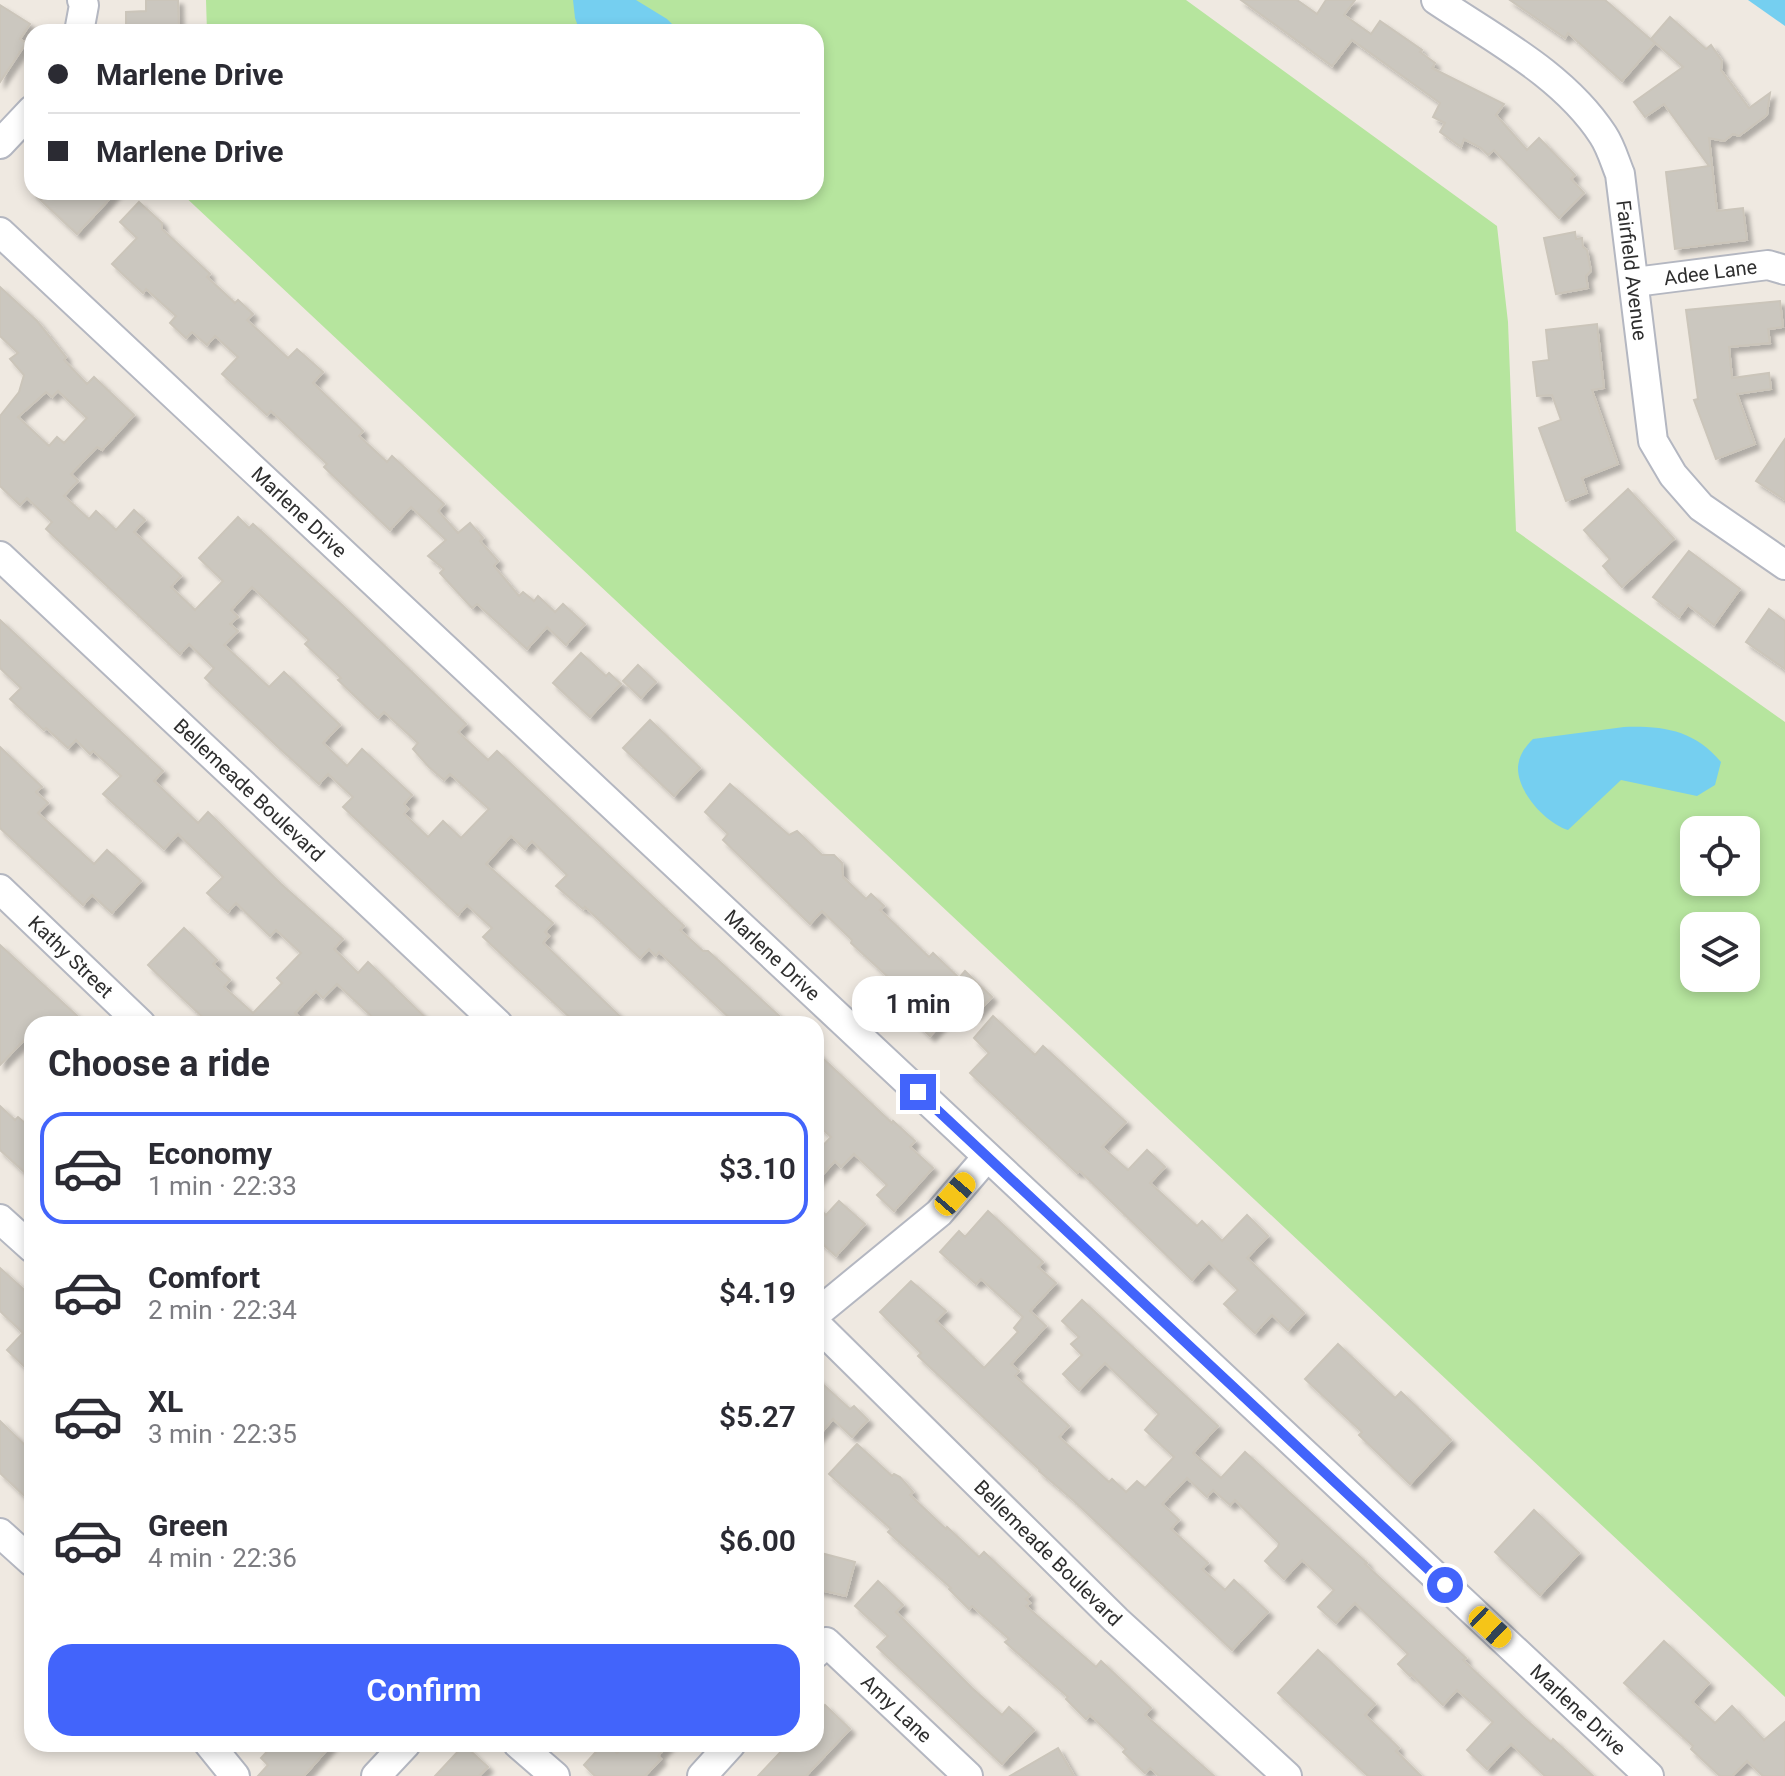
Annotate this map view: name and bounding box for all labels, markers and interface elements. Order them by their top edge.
text: Marlene Drive [96,57,284,92]
text: Marlene Drive [96,134,284,169]
street label: Fairfield Avenue [1611,199,1652,342]
street label: Adee Lane [1662,255,1758,290]
street label: Marlene Drive [246,462,352,563]
street label: Bellemeade Boulevard [169,714,330,867]
map controls [1680,816,1760,992]
button: locate [1680,816,1760,896]
street label: Marlene Drive [719,905,825,1006]
street label: Kathy Street [23,911,118,1003]
button: layers [1680,912,1760,992]
callout: 1 min [852,976,984,1032]
text: 1 min [885,989,951,1019]
text: Choose a ride [48,1043,270,1085]
route end [900,1074,936,1110]
icon: car [52,1132,124,1204]
text: Economy [148,1136,272,1171]
text: $3.10 [719,1151,796,1186]
car [930,1168,980,1220]
text: 1 min · 22:33 [148,1171,297,1201]
icon: car [52,1256,124,1328]
text: Comfort [148,1260,260,1295]
text: $4.19 [719,1275,796,1310]
text: 2 min · 22:34 [148,1295,297,1325]
icon: car [52,1380,124,1452]
text: XL [148,1384,183,1419]
text: $5.27 [719,1399,796,1434]
text: 3 min · 22:35 [148,1419,297,1449]
street label: Bellemeade Boulevard [969,1475,1127,1631]
icon: car [52,1504,124,1576]
text: Green [148,1508,228,1543]
text: $6.00 [719,1523,796,1558]
text: 4 min · 22:36 [148,1543,297,1573]
route start [1427,1567,1463,1603]
car [1464,1602,1516,1652]
button: Confirm [48,1644,800,1736]
street label: Marlene Drive [1525,1659,1631,1760]
street label: Amy Lane [856,1670,937,1748]

